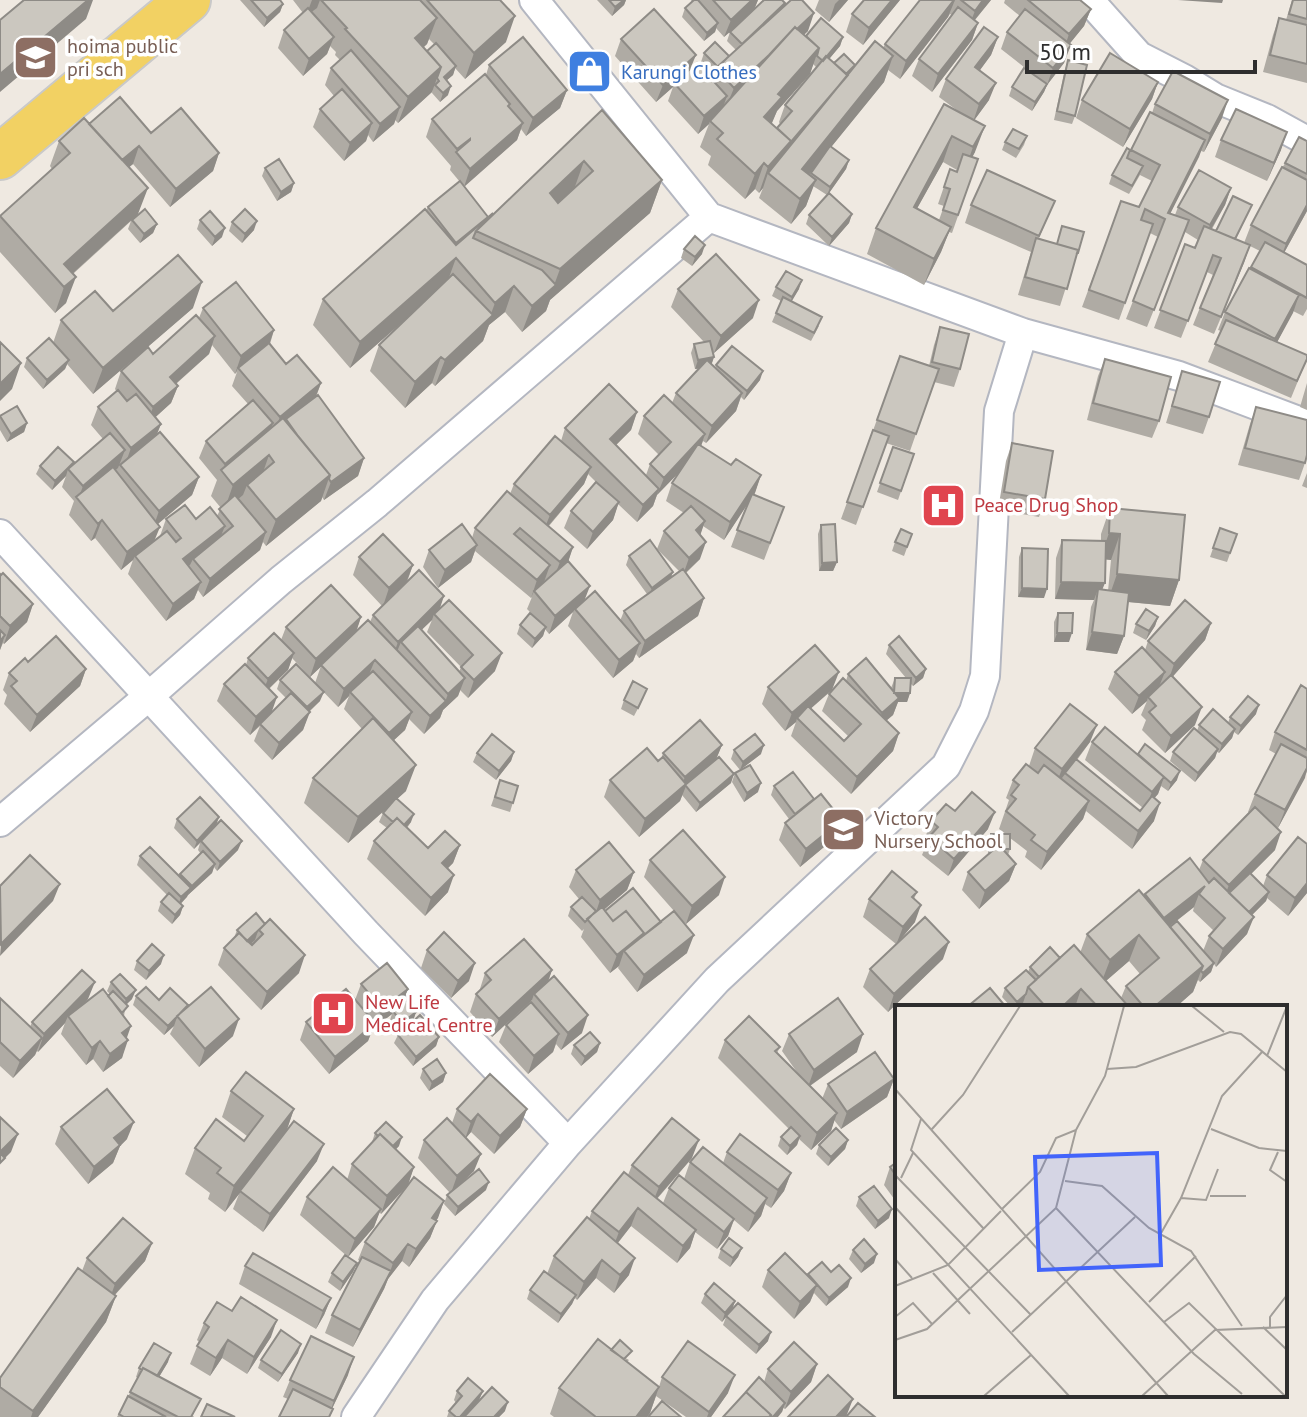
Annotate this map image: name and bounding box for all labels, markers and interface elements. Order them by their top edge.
scale bar [1027,24,1255,74]
place label: hoima public pri sch [67,33,178,82]
school or university icon: hoima public pri sch [12,34,60,82]
text: 50 m [1039,36,1091,67]
shop icon: Karungi Clothes [566,48,614,96]
place label: Karungi Clothes [621,59,757,85]
hospital icon: Peace Drug Shop [919,481,967,529]
place label: Peace Drug Shop [974,492,1118,518]
school or university icon: Victory Nursery School [819,805,867,853]
place label: Victory Nursery School [873,805,1002,854]
place label: New Life Medical Centre [365,989,493,1038]
hospital icon: New Life Medical Centre [310,990,358,1038]
inset map [895,1005,1287,1397]

